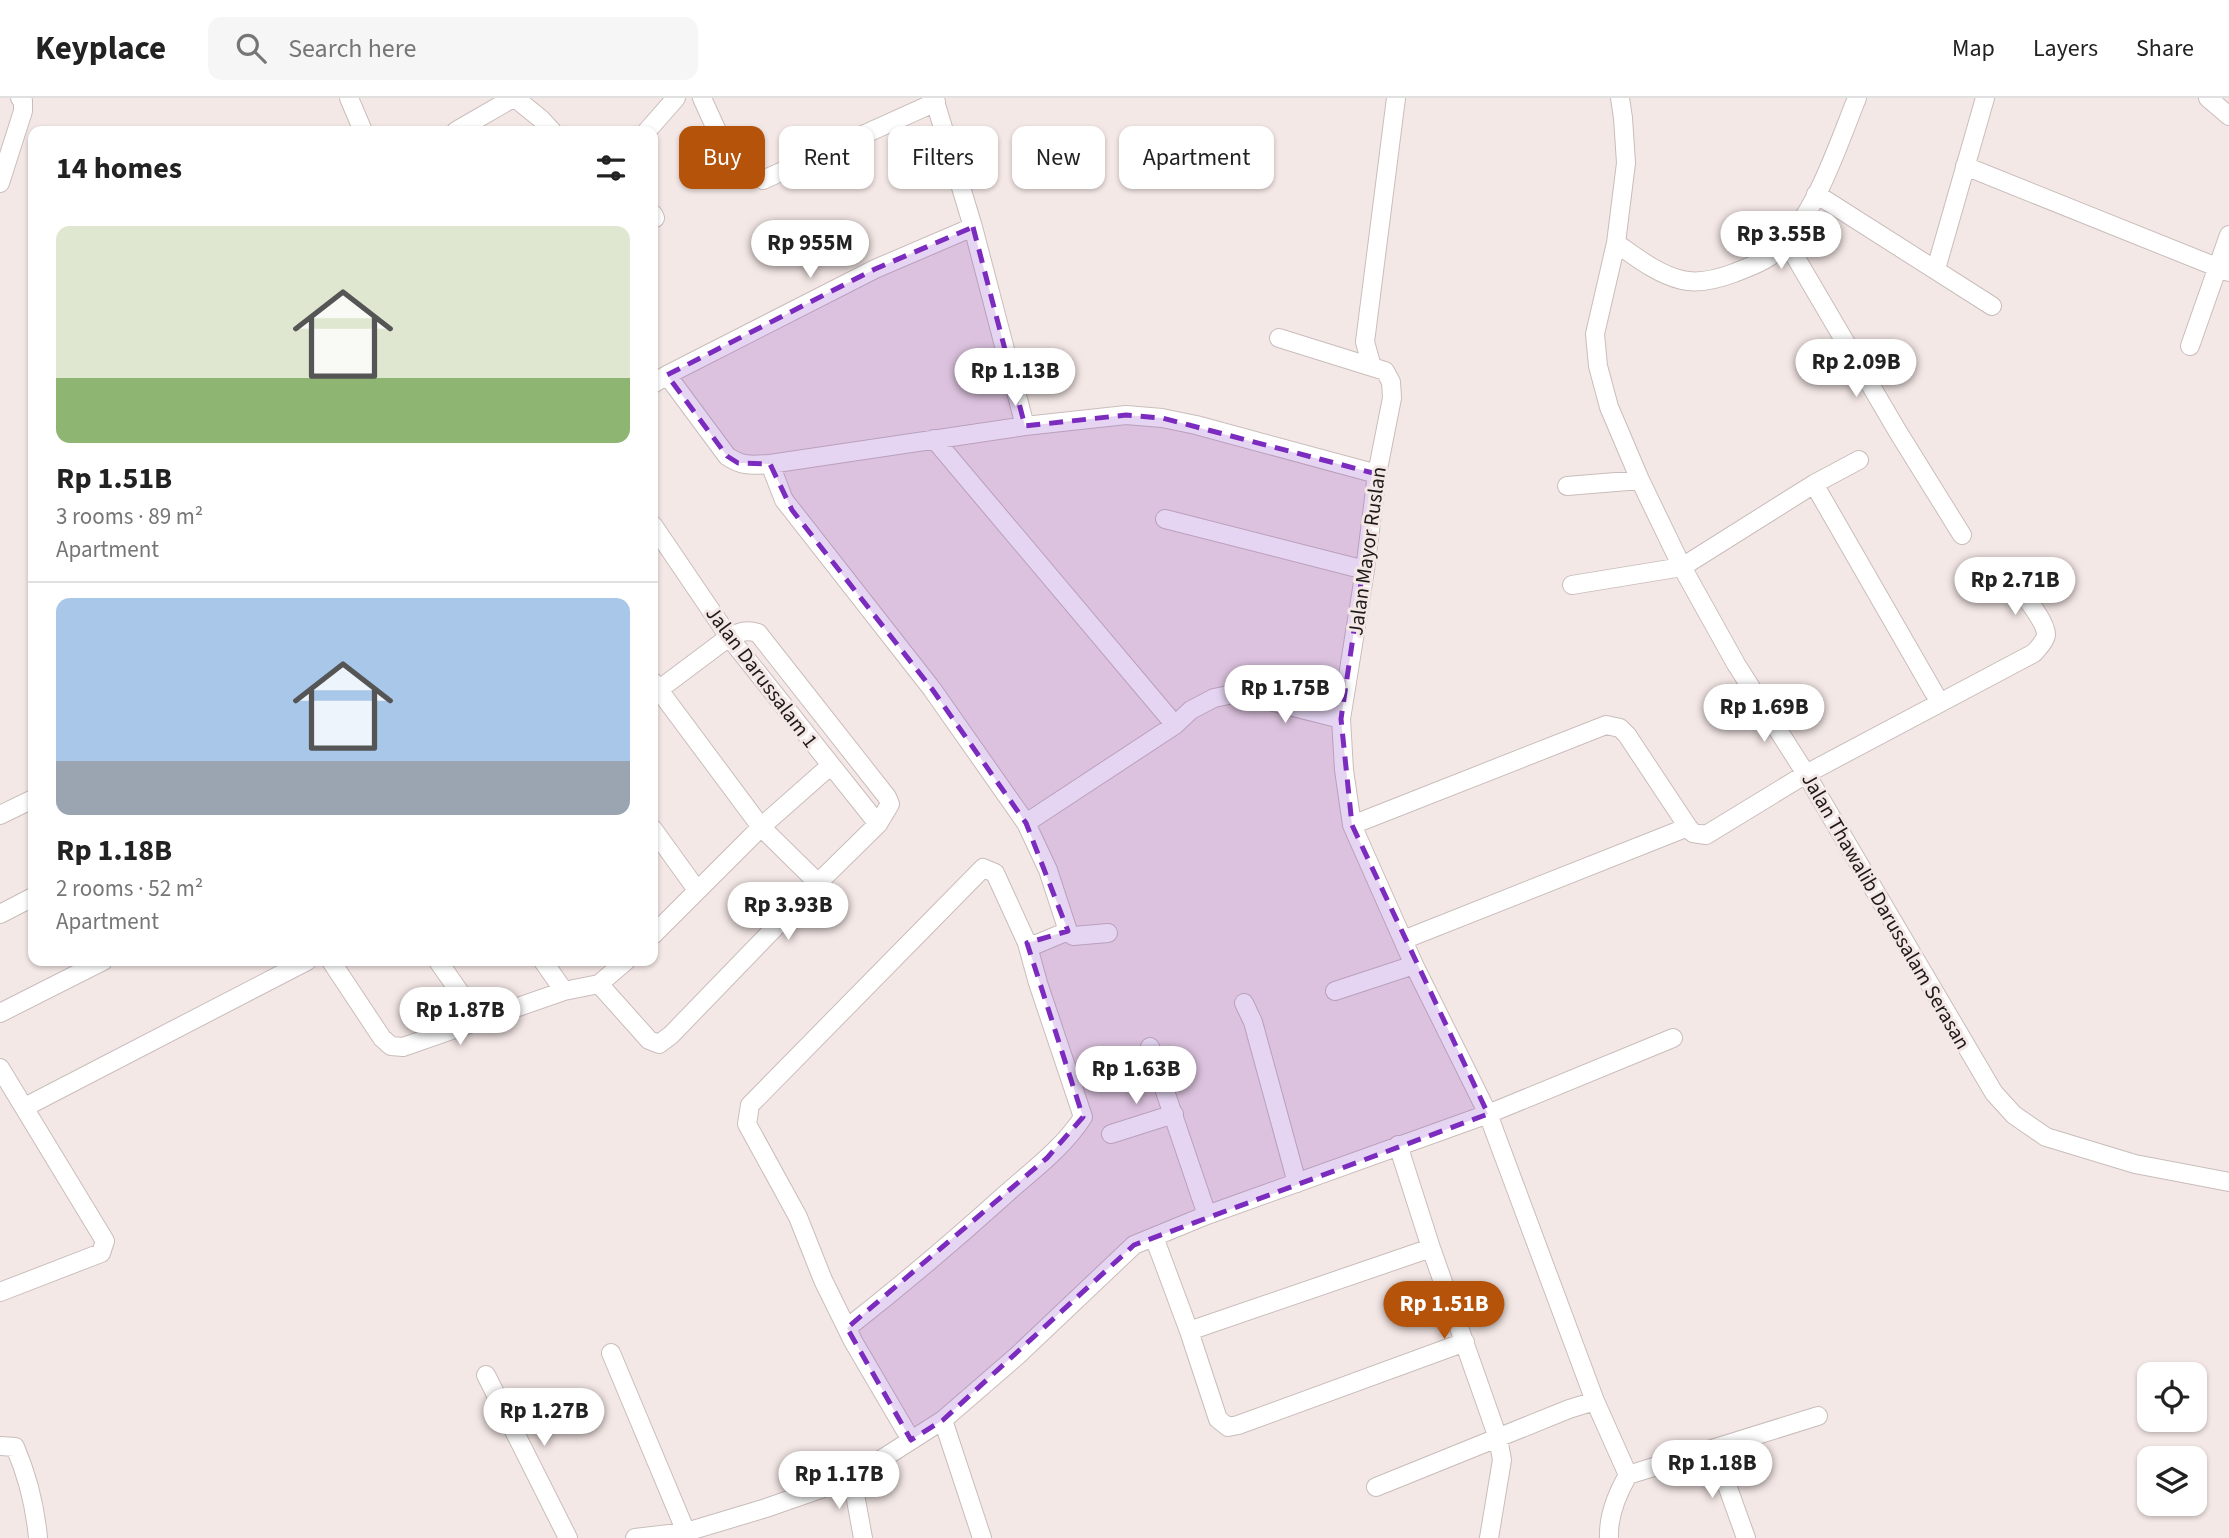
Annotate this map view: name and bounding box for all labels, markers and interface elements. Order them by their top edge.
search box [208,17,698,80]
text: Keyplace [35,25,166,72]
icon: search [232,29,270,67]
text: Search here [288,30,416,67]
text: Map [1952,31,1995,66]
text: Layers [2033,31,2098,66]
text: Share [2136,31,2194,66]
chip: Buy [679,126,765,189]
chip: Rent [779,126,874,189]
chip: Filters [888,126,998,189]
chip: New [1012,126,1105,189]
chip: Apartment [1119,126,1274,189]
text: 14 homes [56,147,182,190]
icon: filters [592,149,630,187]
pin: Rp 3.55B [1709,212,1853,271]
text: Rp 3.55B [1736,217,1826,250]
pin: Rp 955M [745,220,875,280]
text: Rp 955M [767,226,853,259]
icon: home [280,271,406,397]
pin: Rp 2.09B [1784,340,1928,399]
text: Rp 2.09B [1811,345,1901,378]
pin: Rp 1.13B [943,348,1087,408]
text: Rp 1.13B [970,354,1060,387]
text: Rp 1.51B [56,457,172,500]
street label: Jalan Mayor Ruslan [1340,465,1394,637]
text: 3 rooms · 89 m² [56,500,203,533]
text: Apartment [56,533,159,566]
pin: Rp 2.71B [1943,558,2087,617]
text: Rp 2.71B [1970,563,2060,596]
street label: Jalan Darussalam 1 [699,600,825,754]
icon: home [280,643,406,769]
pin: Rp 1.75B [1213,666,1357,725]
text: Rp 1.75B [1240,671,1330,704]
pin: Rp 1.69B [1692,684,1836,744]
text: Rp 1.69B [1719,690,1809,723]
street label: Jalan Thawalib Darussalam Serasan [1794,767,1978,1055]
text: Rp 1.18B [56,829,172,872]
text: 2 rooms · 52 m² [56,872,203,905]
pin: Rp 3.93B [716,882,860,942]
text: Rp 3.93B [743,888,833,921]
text: Apartment [56,905,159,938]
pin: Rp 1.87B [388,988,532,1047]
text: Rp 1.87B [415,993,505,1026]
pin: Rp 1.63B [1064,1046,1208,1106]
text: Rp 1.63B [1091,1052,1181,1085]
pin: Rp 1.51B [1372,1282,1516,1341]
text: Rp 1.51B [1399,1287,1489,1320]
map controls [2137,1362,2207,1516]
button: locate [2137,1362,2207,1432]
pin: Rp 1.27B [472,1388,616,1448]
text: Rp 1.27B [499,1394,589,1427]
pin: Rp 1.18B [1640,1440,1784,1500]
text: Rp 1.18B [1667,1446,1757,1479]
button: layers [2137,1446,2207,1516]
pin: Rp 1.17B [767,1452,911,1511]
text: Rp 1.17B [794,1457,884,1490]

